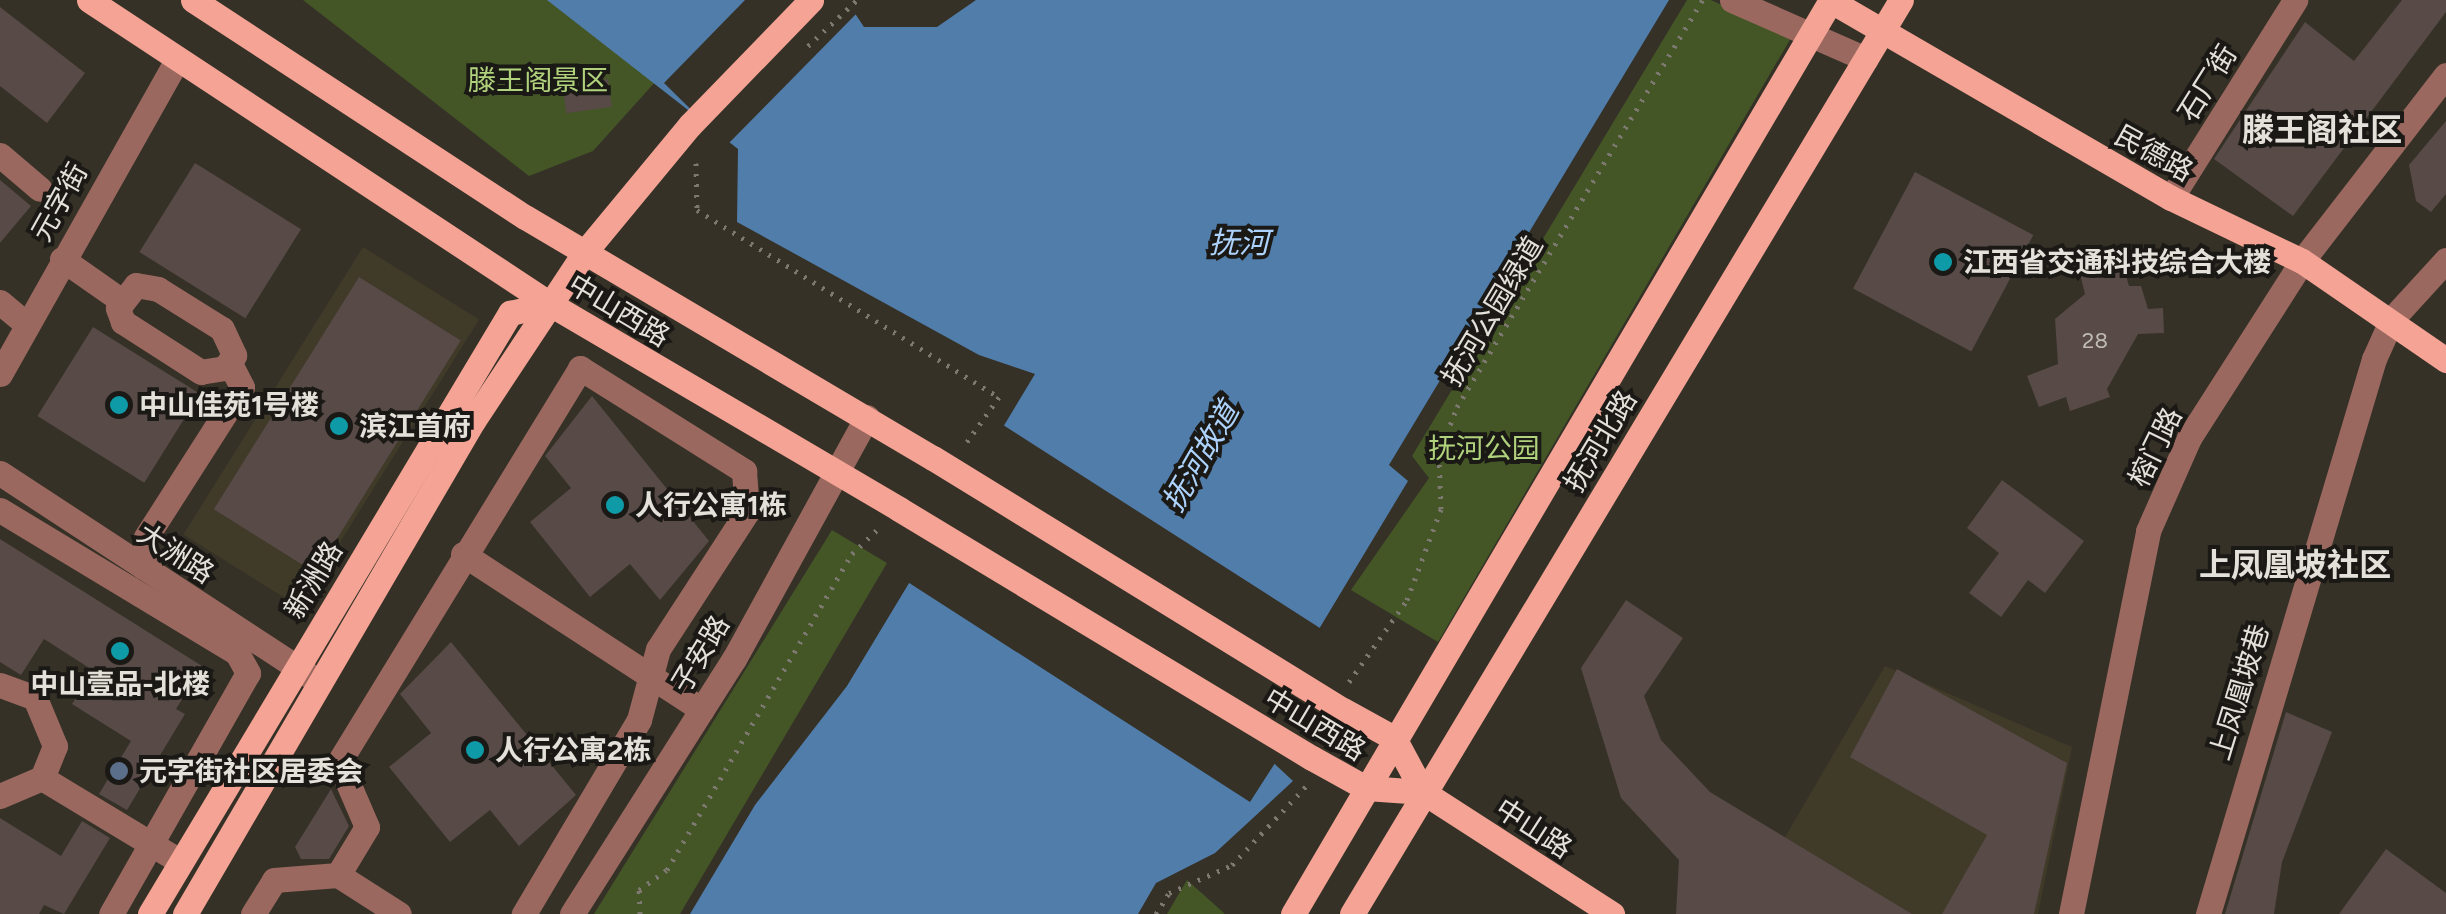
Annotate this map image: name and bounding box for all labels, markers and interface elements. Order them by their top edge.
street label: 石厂街 [2170,38,2244,128]
park label: 滕王阁景区 [468,63,608,97]
district label: 滕王阁社区 [2242,111,2402,149]
street label: 民德路 [2109,118,2199,188]
street label: 元字街 [24,157,94,247]
water label: 抚河 [1209,225,1269,261]
street label: 抚河公园绿道 [1434,230,1550,392]
place label: 江西省交通科技综合大楼 [1963,245,2271,279]
marker: 江西省交通科技综合大楼 [1932,251,1954,273]
street label: 中山西路 [562,267,676,353]
house number: 28 [2082,328,2108,354]
street label: 抚河北路 [1557,384,1643,498]
place label: 中山佳苑1号楼 [139,388,319,422]
marker: 中山佳苑1号楼 [108,394,130,416]
water label: 抚河故道 [1155,396,1247,518]
street label: 榕门路 [2121,402,2189,492]
place label: 滨江首府 [359,409,471,443]
marker: 滨江首府 [328,415,350,437]
park label: 抚河公园 [1428,431,1540,465]
place label: 人行公寓1栋 [635,488,787,522]
marker: 人行公寓1栋 [604,494,626,516]
street label: 大洲路 [132,516,220,590]
street label: 新洲路 [277,535,349,625]
district label: 上凤凰坡社区 [2199,546,2391,584]
street label: 子安路 [664,609,736,699]
street label: 上凤凰坡巷 [2202,620,2276,764]
marker: 中山壹品-北楼 [109,640,131,662]
place label: 中山壹品-北楼 [30,667,210,701]
street label: 中山西路 [1258,681,1372,767]
place label: 人行公寓2栋 [495,733,651,767]
marker: 人行公寓2栋 [464,739,486,761]
place label: 元字街社区居委会 [139,754,363,788]
marker: 元字街社区居委会 [108,760,130,782]
street label: 中山路 [1490,791,1578,865]

